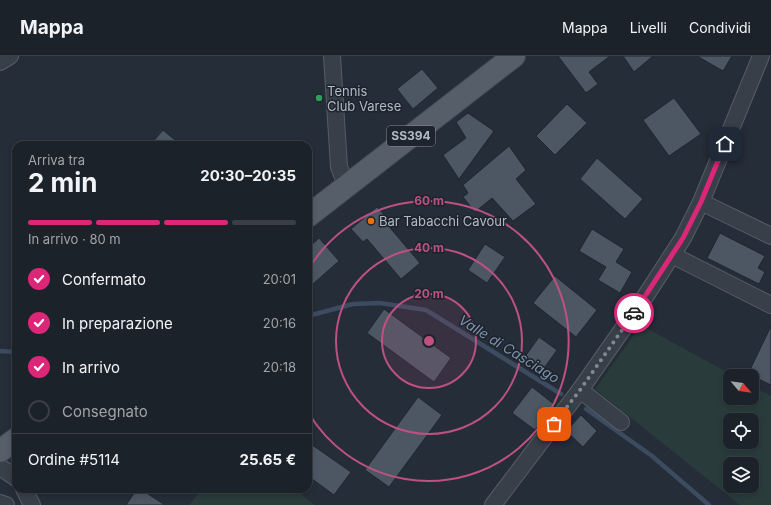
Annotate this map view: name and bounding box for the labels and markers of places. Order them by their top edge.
place label: Tennis Club Varese [327,83,401,114]
marker: Tennis Club Varese [314,93,324,103]
pin [708,127,742,161]
place label: Bar Tabacchi Cavour [379,213,507,229]
marker: Bar Tabacchi Cavour [366,216,376,226]
centre of rings [422,334,436,348]
pin [537,407,571,441]

